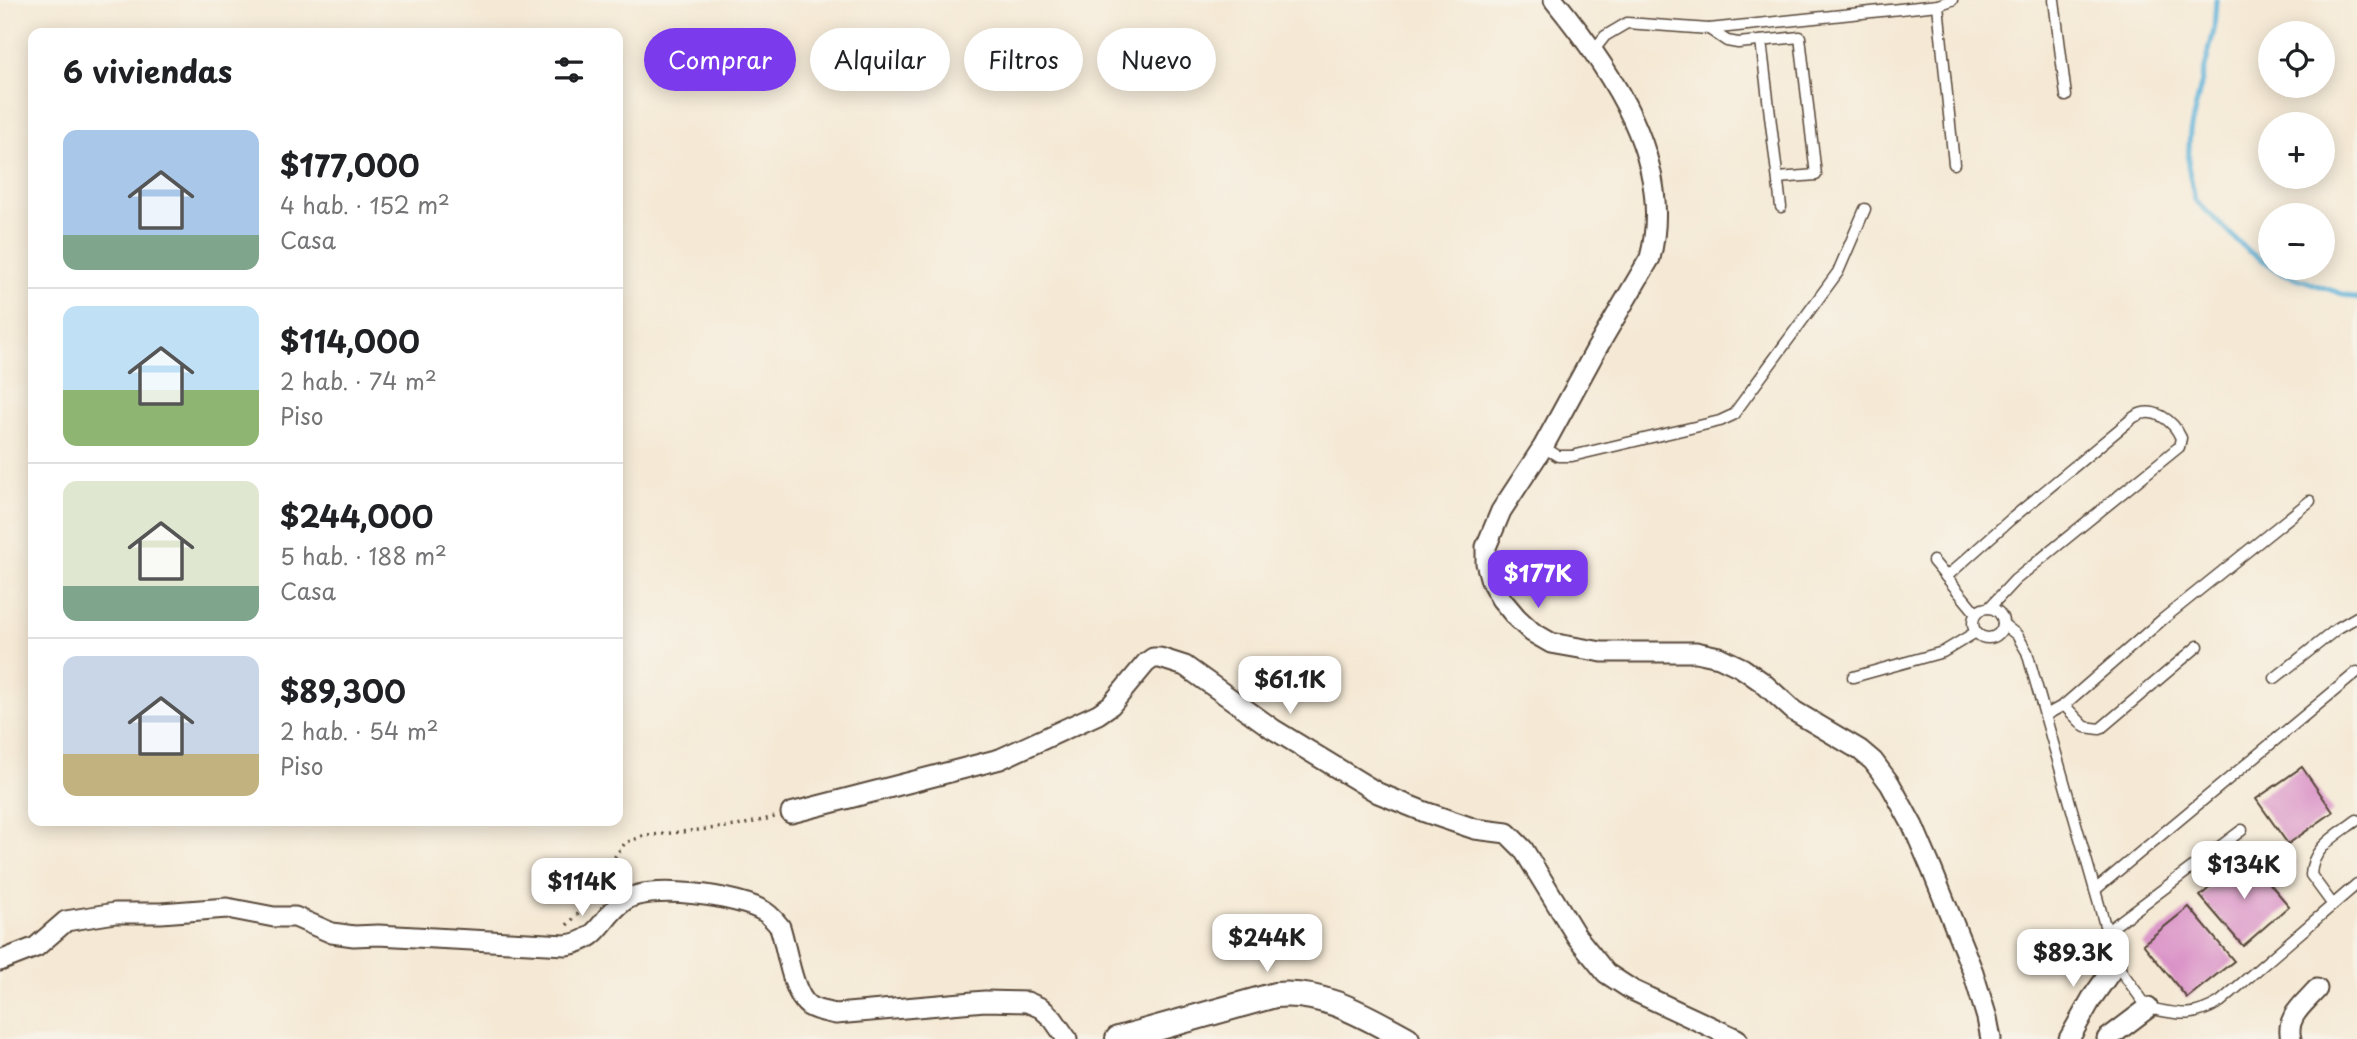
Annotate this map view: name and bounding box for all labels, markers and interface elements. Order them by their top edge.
map controls [2258,21,2335,280]
button: locate [2258,21,2335,98]
chip: Comprar [644,28,796,91]
chip: Alquilar [810,28,950,91]
chip: Filtros [964,28,1083,91]
chip: Nuevo [1097,28,1216,91]
text: 6 viviendas [63,48,232,93]
icon: filters [550,51,588,89]
button: + [2258,112,2335,189]
text: $177,000 [280,142,420,187]
icon: home [119,158,203,242]
text: 4 hab. · 152 m² [280,187,450,222]
button: − [2258,203,2335,280]
text: Casa [280,222,336,257]
text: $114,000 [280,318,420,363]
icon: home [119,334,203,418]
text: 2 hab. · 74 m² [280,363,437,398]
text: Piso [280,398,324,433]
text: $244,000 [280,493,433,538]
icon: home [119,509,203,593]
text: 5 hab. · 188 m² [280,538,447,573]
pin: $177K [1489,550,1587,610]
text: $177K [1504,555,1572,590]
text: Casa [280,573,336,608]
pin: $61.1K [1233,656,1347,716]
text: $61.1K [1254,661,1326,696]
text: $89,300 [280,668,406,713]
icon: home [119,684,203,768]
text: 2 hab. · 54 m² [280,713,439,748]
text: Piso [280,748,324,783]
pin: $134K [2195,842,2293,901]
text: $134K [2207,846,2281,881]
pin: $114K [533,858,631,918]
text: $114K [547,863,617,898]
pin: $244K [1218,914,1316,974]
text: $244K [1228,919,1306,954]
pin: $89.3K [2016,930,2130,989]
text: $89.3K [2033,934,2113,969]

